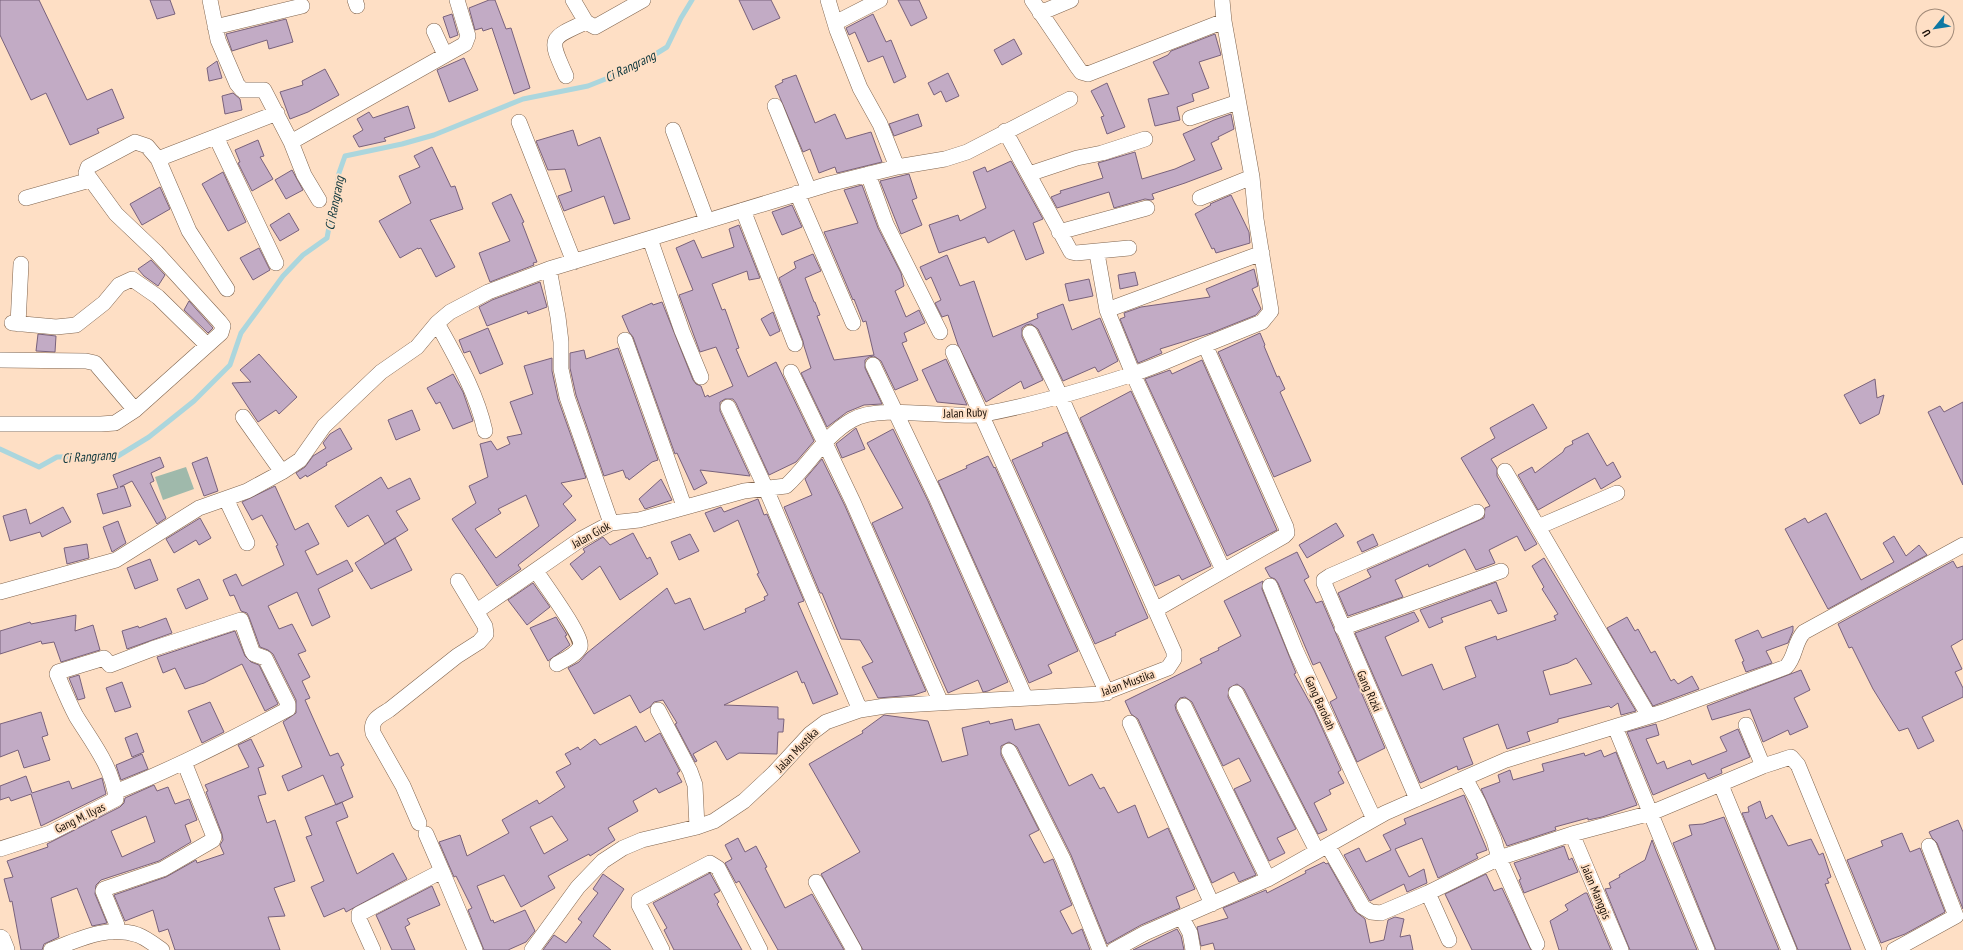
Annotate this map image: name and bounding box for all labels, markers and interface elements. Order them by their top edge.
north arrow [1915,8,1955,48]
text: U [1919,27,1934,39]
water label: Ci Rangrang [602,46,660,86]
water label: Ci Rangrang [321,173,348,231]
street label: Jalan Ruby [942,404,988,421]
water label: Ci Rangrang [61,446,118,467]
street label: Jalan Giok [568,518,613,552]
street label: Jalan Mustika [1098,666,1157,699]
street label: Gang Rizki [1354,668,1385,714]
street label: Gang Barokah [1302,674,1339,732]
street label: Jalan Mustika [771,724,821,775]
street label: Gang M. Ilyas [52,799,107,836]
street label: Jalan Manggis [1578,861,1615,921]

